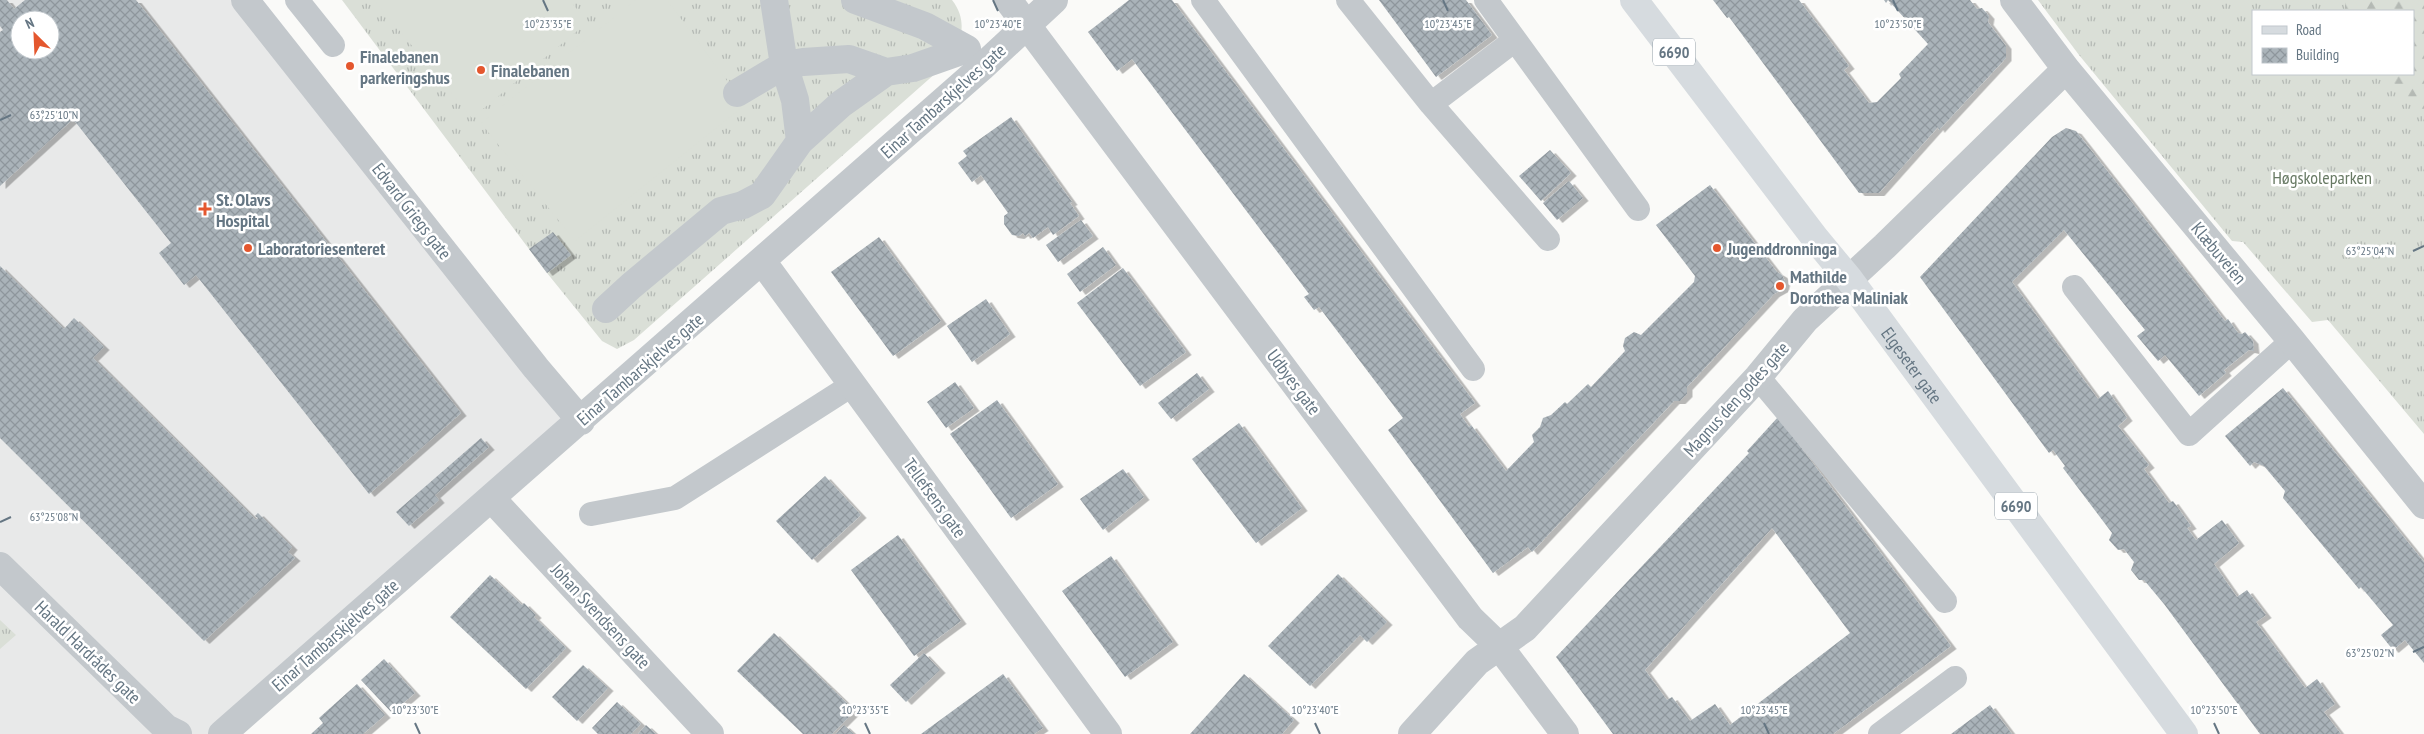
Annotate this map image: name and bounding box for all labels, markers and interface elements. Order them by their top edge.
north arrow [10,10,60,60]
legend [2252,10,2414,75]
text: N [23,13,37,33]
text: 10°23'35"E [524,16,572,31]
text: 10°23'40"E [974,16,1022,31]
text: 10°23'45"E [1424,16,1472,31]
text: 10°23'50"E [1874,16,1922,31]
text: Road [2296,20,2322,39]
road number: 6690 [1653,38,1695,66]
street label: Einar Tambarskjelves gate [876,39,1010,163]
place label: Finalebanen parkeringshus [360,45,450,89]
text: Building [2296,45,2339,64]
place label: Finalebanen [491,59,569,82]
marker: Finalebanen parkeringshus [344,60,356,72]
marker: Finalebanen [475,64,487,76]
text: 63°25'10"N [30,107,78,122]
street label: Edvard Griegs gate [367,158,457,264]
park label: Høgskoleparken [2272,166,2372,189]
place label: St. Olavs Hospital [216,188,271,232]
marker: St. Olavs Hospital [198,202,212,216]
street label: Klæbuveien [2186,217,2252,289]
place label: Laboratoriesenteret [258,237,386,260]
place label: Jugenddronninga [1726,237,1837,260]
marker: Laboratoriesenteret [242,242,254,254]
marker: Jugenddronninga [1711,242,1723,254]
text: 63°25'04"N [2346,243,2394,258]
place label: Mathilde Dorothea Maliniak [1790,265,1908,309]
marker: Mathilde Dorothea Maliniak [1774,280,1786,292]
street label: Einar Tambarskjelves gate [572,308,708,430]
street label: Elgeseter gate [1877,322,1948,408]
street label: Magnus den godes gate [1678,337,1794,461]
street label: Udbyes gate [1262,345,1326,419]
street label: Tellefsens gate [898,454,972,542]
road number: 6690 [1995,492,2037,520]
text: 63°25'08"N [30,509,78,524]
street label: Johan Svendsens gate [546,558,656,673]
street label: Einar Tambarskjelves gate [267,574,403,696]
street label: Harald Hardrådes gate [30,596,146,708]
text: 63°25'02"N [2346,645,2394,660]
text: 10°23'30"E [391,702,439,717]
text: 10°23'35"E [841,702,889,717]
text: 10°23'40"E [1291,702,1339,717]
text: 10°23'45"E [1740,702,1788,717]
text: 10°23'50"E [2190,702,2238,717]

